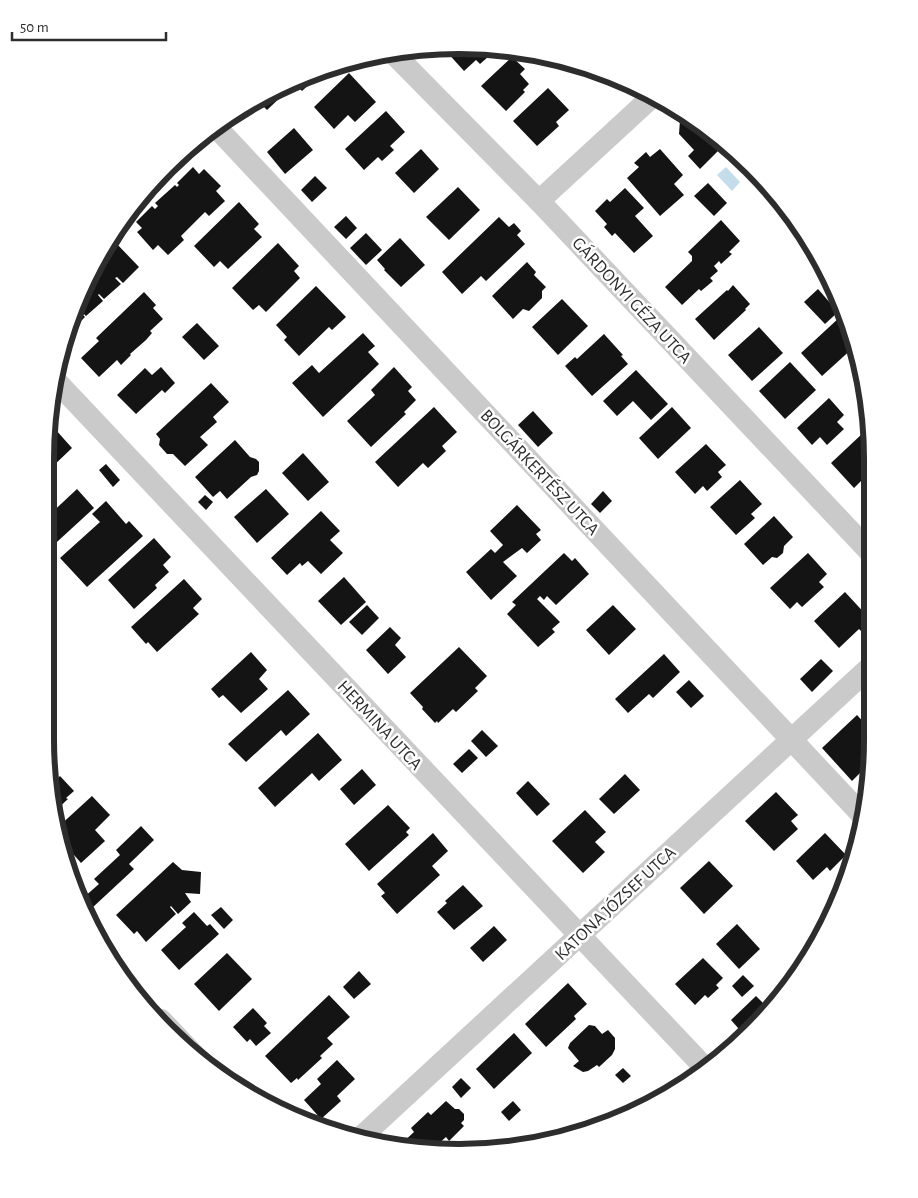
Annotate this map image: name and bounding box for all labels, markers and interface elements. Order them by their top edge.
scale bar [12,10,166,42]
text: 50 m [20,20,49,35]
street label: GÁRDONYI GÉZA UTCA [568,232,697,368]
street label: BOLGÁRKERTÉSZ UTCA [477,404,605,539]
street label: HERMINA UTCA [334,678,425,774]
street label: KATONA JÓZSEF UTCA [550,841,680,964]

